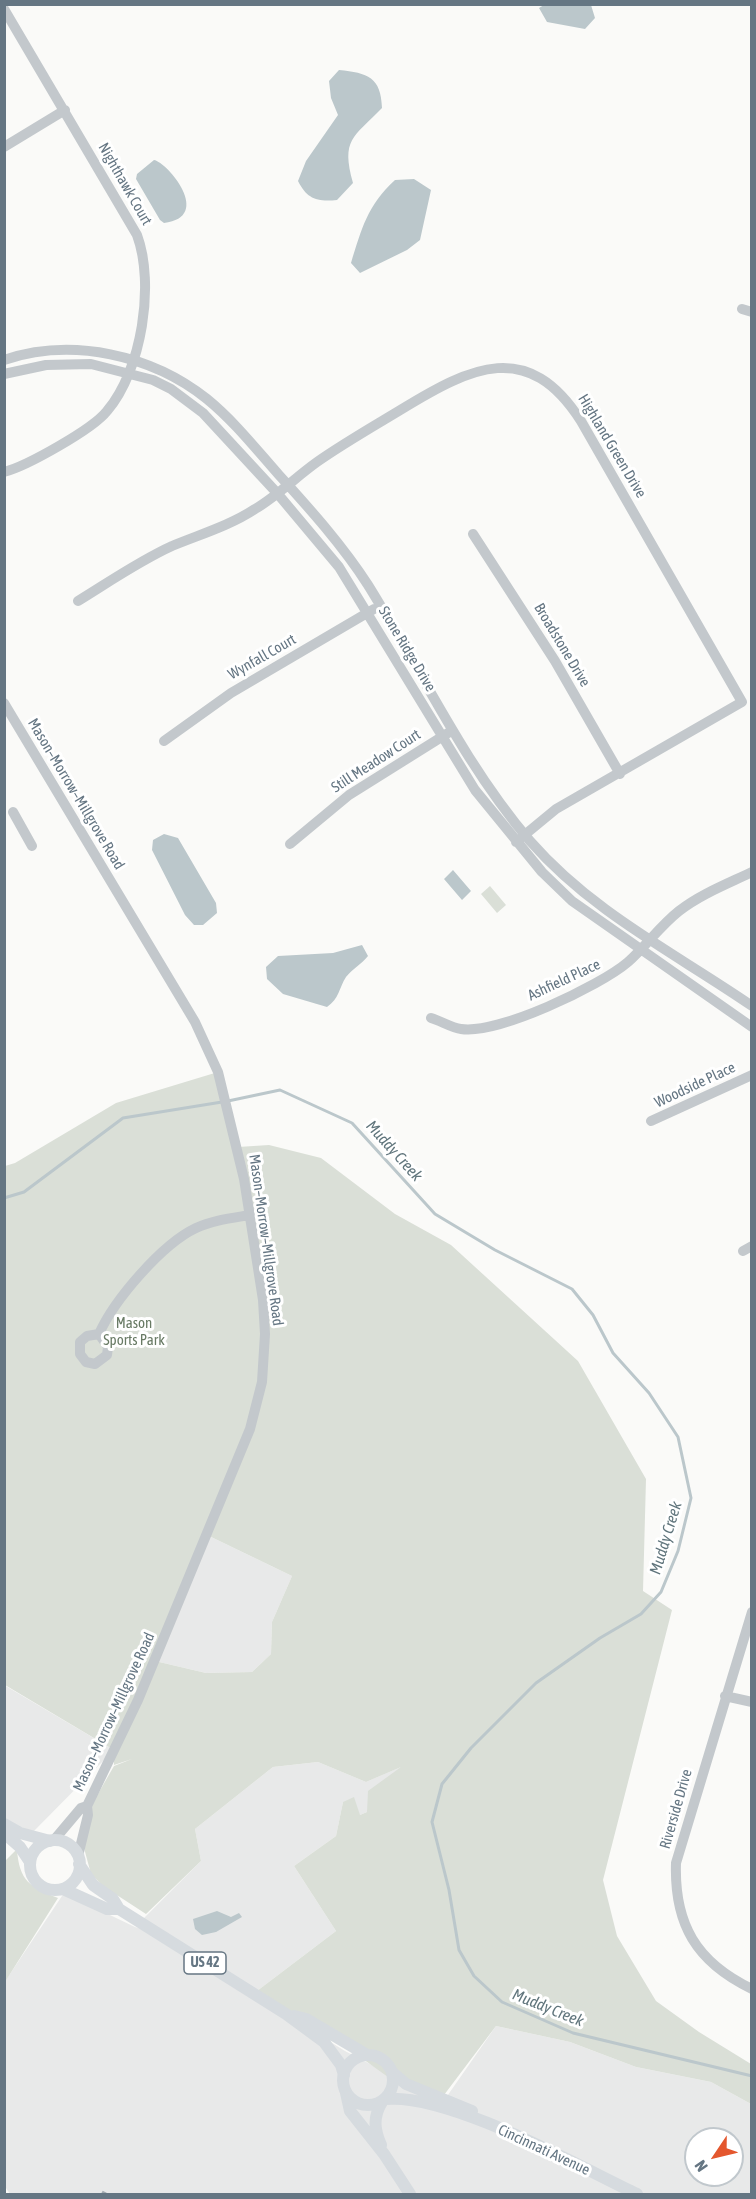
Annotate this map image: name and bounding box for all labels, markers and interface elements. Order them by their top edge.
street label: Nighthawk Court [94,140,156,228]
street label: Highland Green Drive [574,391,650,501]
street label: Broadstone Drive [530,600,594,690]
street label: Stone Ridge Drive [375,603,439,695]
street label: Wynfall Court [225,630,299,684]
street label: Mason–Morrow–Millgrove Road [24,715,128,873]
street label: Still Meadow Court [328,726,424,796]
street label: Ashfield Place [525,955,603,1005]
street label: Woodside Place [652,1058,738,1112]
water label: Muddy Creek [362,1117,426,1185]
street label: Mason–Morrow–Millgrove Road [245,1153,287,1327]
park label: Mason Sports Park [103,1314,165,1349]
water label: Muddy Creek [646,1499,686,1577]
street label: Mason–Morrow–Millgrove Road [69,1630,159,1794]
street label: Riverside Drive [656,1767,696,1851]
road number: US 42 [184,1952,226,1974]
water label: Muddy Creek [510,1985,586,2031]
street label: Cincinnati Avenue [495,2121,593,2179]
north arrow [684,2127,744,2187]
text: N [691,2157,711,2175]

